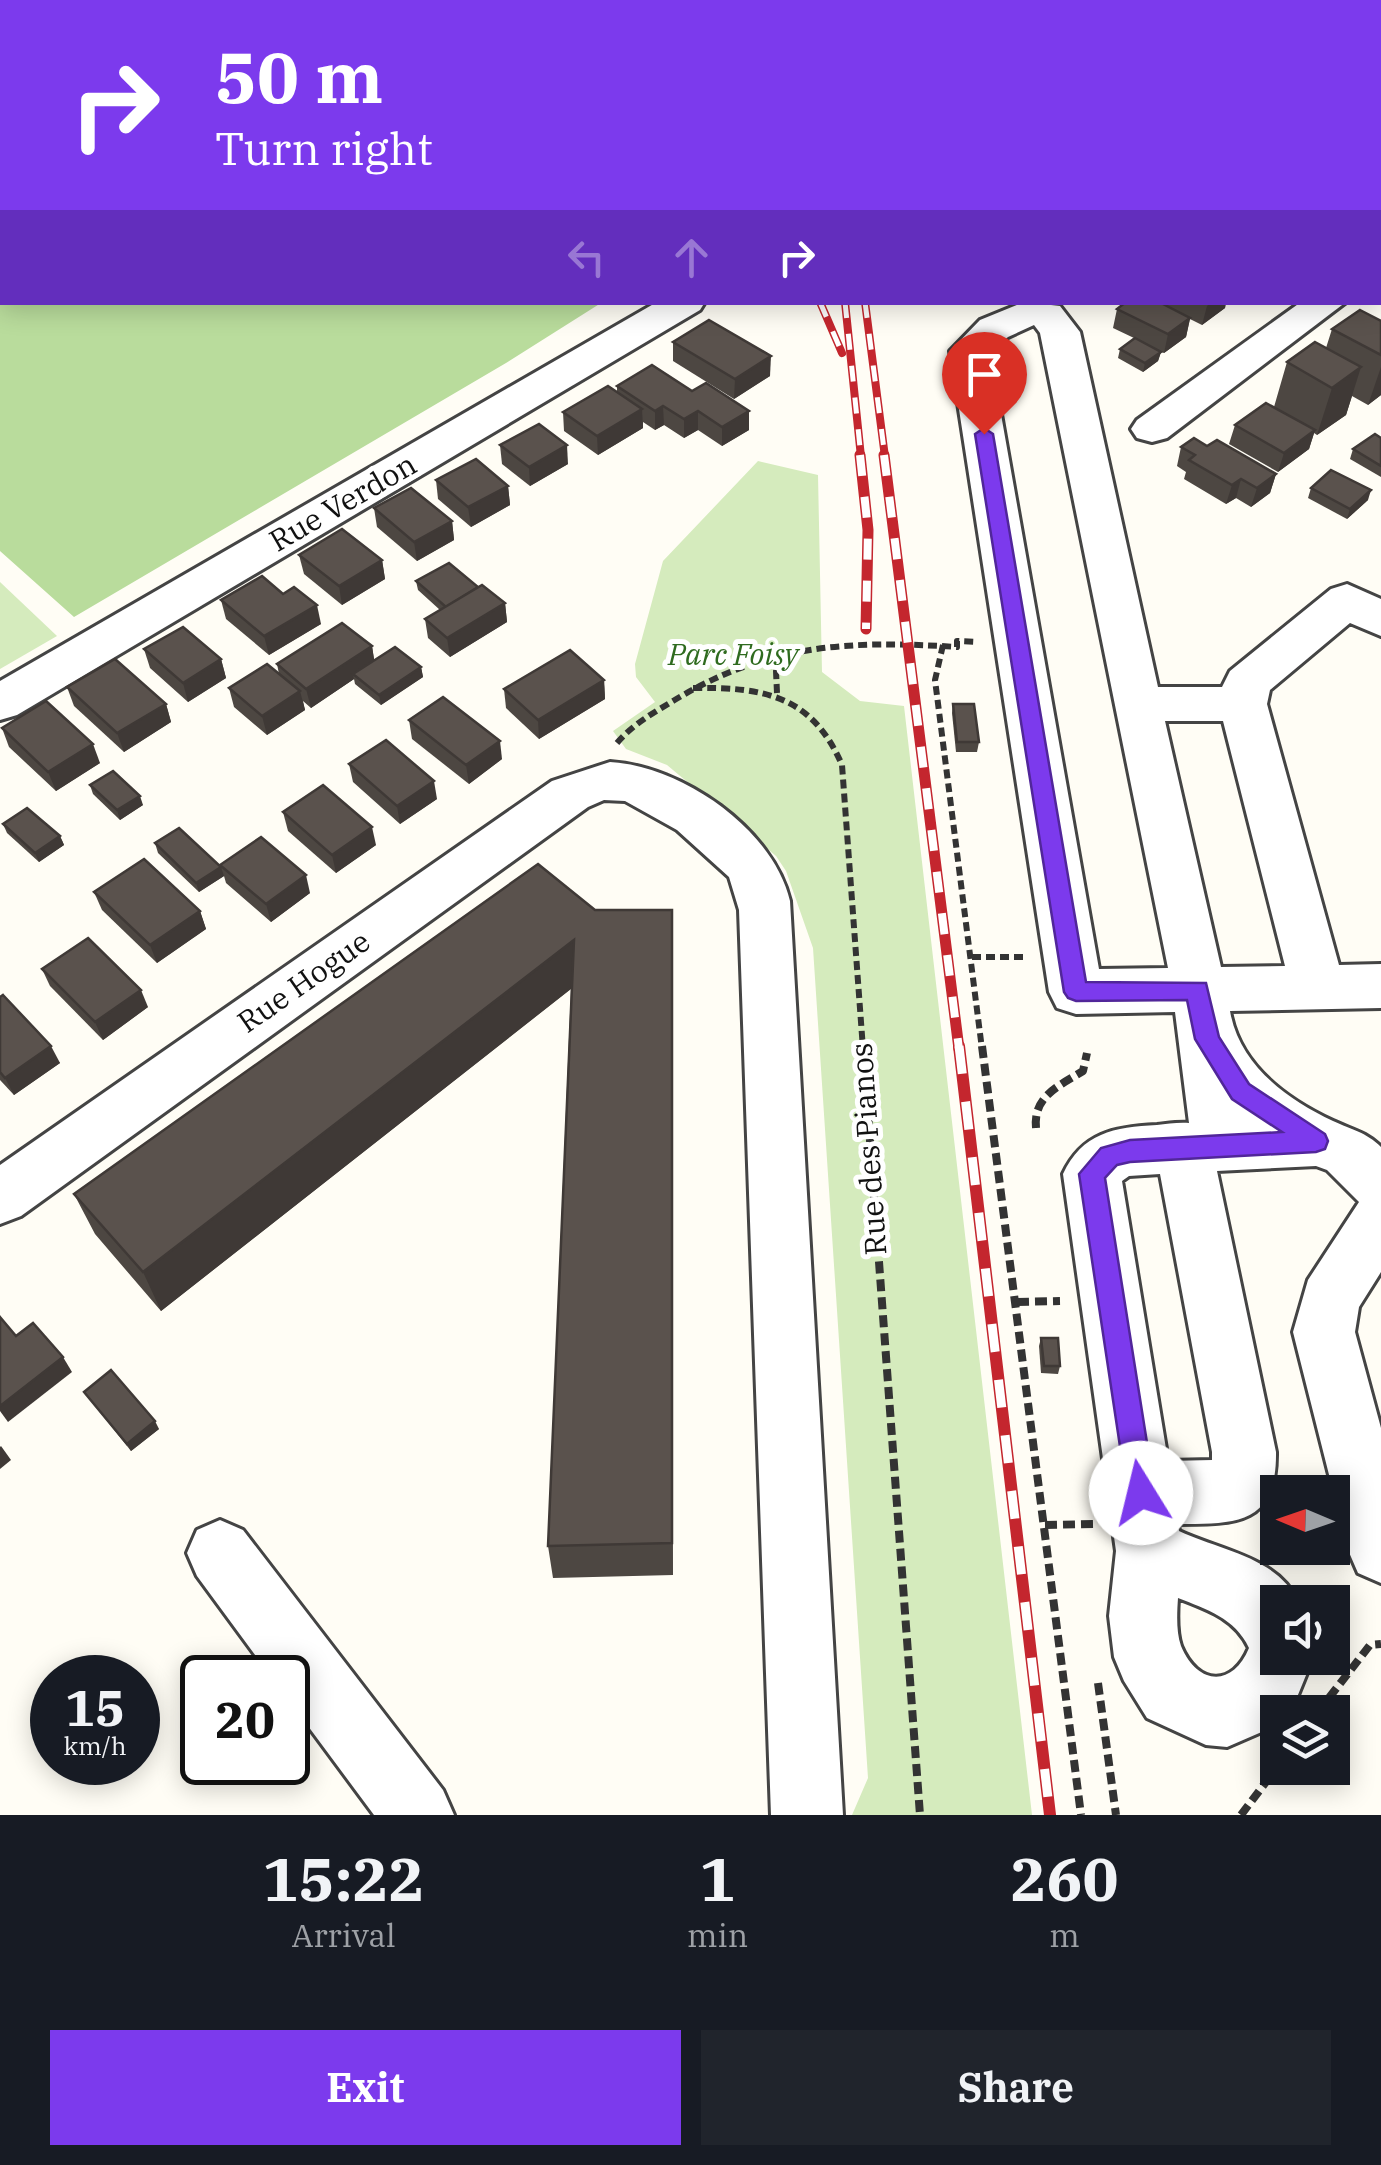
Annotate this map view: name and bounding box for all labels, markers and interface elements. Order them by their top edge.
text: 50 m [215,31,383,122]
icon: right [50,40,180,170]
text: Turn right [215,119,433,177]
icon: left [559,230,614,285]
icon: ahead [664,230,719,285]
icon: right [769,230,824,285]
pin [942,332,1027,435]
icon: arrive [957,347,1012,402]
street label: Rue Verdon [262,444,423,559]
park label: Parc Foisy [667,634,801,673]
street label: Rue Hogue [229,921,377,1041]
street label: Rue des Pianos [841,1042,894,1257]
position arrow [1089,1441,1193,1545]
north arrow [1260,1475,1350,1565]
map controls [1260,1475,1350,1785]
button: sound [1260,1585,1350,1675]
speed limit sign: 20 [180,1655,310,1785]
text: 15 [65,1675,125,1740]
button: layers [1260,1695,1350,1785]
text: km/h [63,1729,127,1762]
text: 15:22 [262,1839,425,1918]
text: 1 [700,1839,736,1918]
text: 260 [1011,1839,1119,1918]
text: Arrival [291,1914,396,1956]
text: min [687,1914,748,1956]
text: m [1049,1914,1080,1956]
button: Exit [50,2030,681,2145]
button: Share [701,2030,1331,2145]

